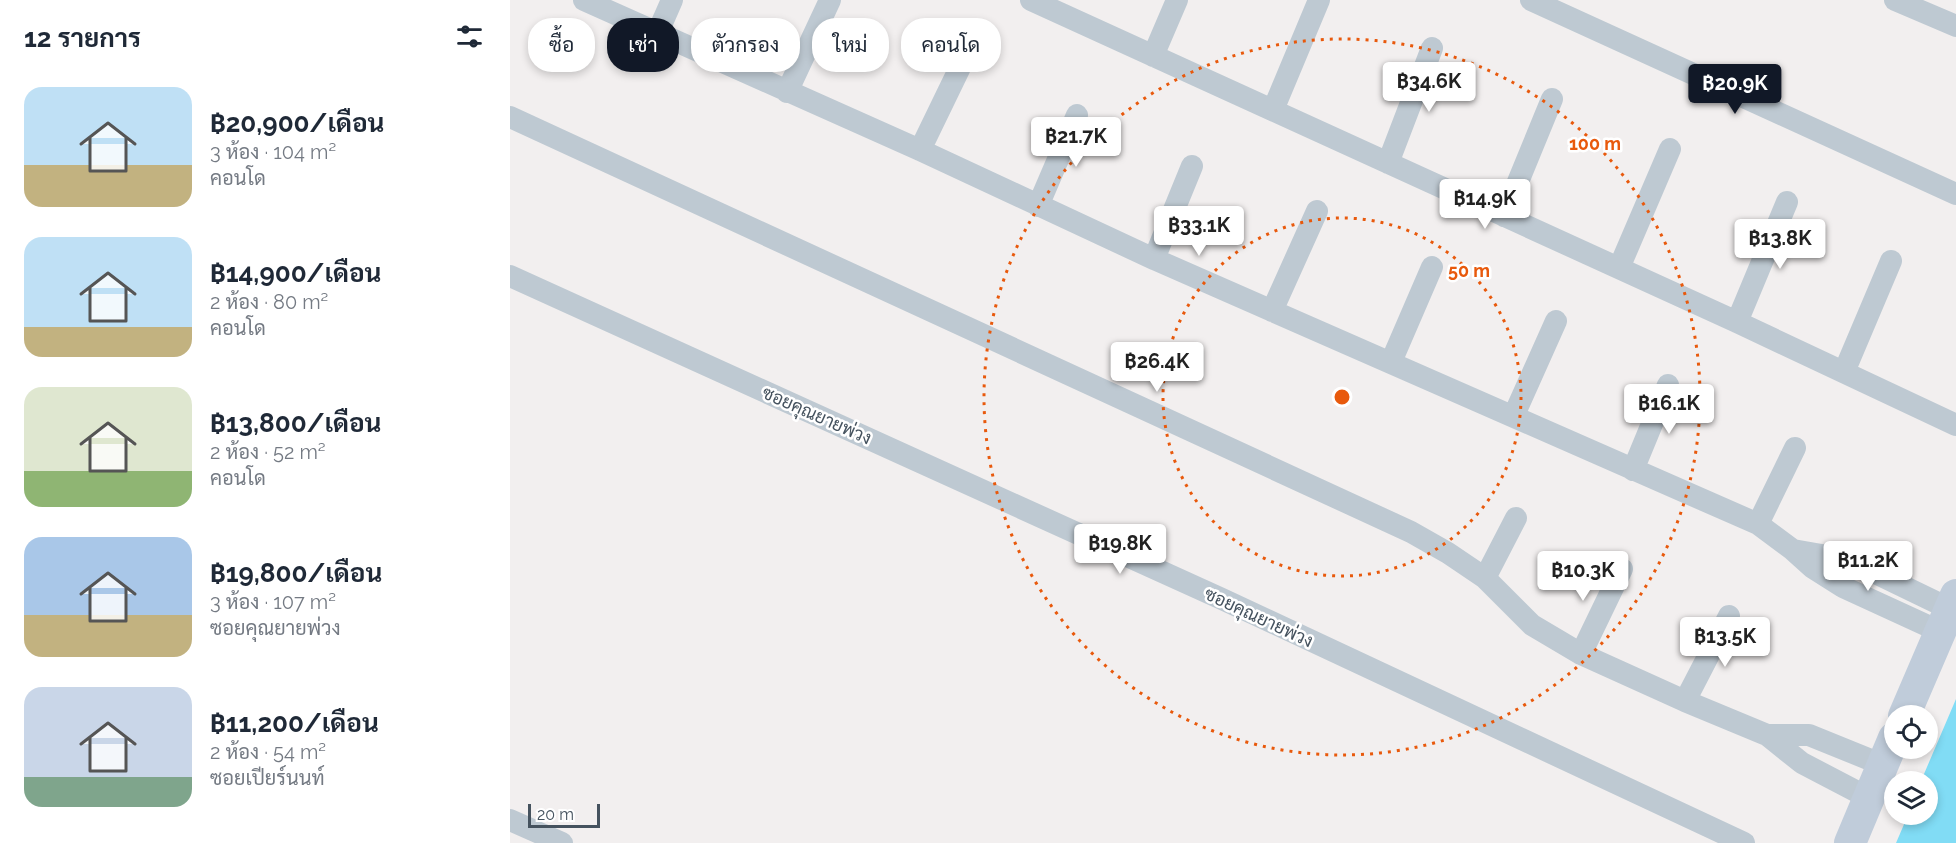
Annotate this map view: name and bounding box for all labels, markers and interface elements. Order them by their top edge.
chip: ซื้อ [528,18,595,72]
chip: เช่า [607,18,679,72]
chip: ตัวกรอง [691,18,800,72]
chip: ใหม่ [812,18,889,72]
chip: คอนโด [901,18,1001,72]
icon: filters [453,20,486,53]
text: 12 รายการ [24,23,141,53]
pin: ฿34.6K [1380,62,1478,113]
pin: ฿20.9K [1686,64,1784,115]
text: ฿34.6K [1397,69,1461,93]
text: ฿20.9K [1702,71,1768,95]
text: ฿20,900/เดือน [210,108,384,138]
icon: home [72,111,144,183]
pin: ฿21.7K [1027,117,1125,168]
text: ฿21.7K [1045,124,1107,148]
text: 100 m [1569,133,1621,154]
text: 3 ห้อง · 104 m² [210,140,336,164]
text: คอนโด [210,166,266,190]
pin: ฿14.9K [1436,179,1534,230]
text: ฿14.9K [1453,186,1517,210]
pin: ฿33.1K [1150,206,1248,257]
text: ฿33.1K [1168,213,1230,237]
pin: ฿13.8K [1731,219,1829,270]
text: ฿13.8K [1748,226,1812,250]
text: ฿14,900/เดือน [210,258,381,288]
text: 50 m [1448,260,1490,281]
icon: home [72,261,144,333]
text: 2 ห้อง · 80 m² [210,290,328,314]
text: คอนโด [210,316,266,340]
pin: ฿26.4K [1108,342,1206,393]
text: ฿26.4K [1125,349,1189,373]
street label: ซอยคุณยายพ่วง [758,381,875,450]
pin: ฿16.1K [1620,384,1718,435]
centre of rings [1332,387,1352,407]
text: ฿16.1K [1638,391,1700,415]
text: ฿13,800/เดือน [210,408,382,438]
icon: home [72,411,144,483]
text: 2 ห้อง · 52 m² [210,440,326,464]
text: คอนโด [210,466,266,490]
pin: ฿19.8K [1071,524,1169,575]
text: ฿19.8K [1088,531,1152,555]
pin: ฿11.2K [1819,541,1917,592]
text: ฿11.2K [1838,548,1898,572]
pin: ฿10.3K [1534,551,1632,602]
text: ฿19,800/เดือน [210,558,382,588]
text: ฿10.3K [1551,558,1615,582]
icon: home [72,561,144,633]
street label: ซอยคุณยายพ่วง [1201,582,1317,653]
text: 3 ห้อง · 107 m² [210,590,336,614]
text: ซอยคุณยายพ่วง [210,616,340,640]
pin: ฿13.5K [1676,617,1774,668]
text: ฿13.5K [1694,624,1756,648]
map controls [1884,705,1938,825]
button: locate [1884,705,1938,759]
text: ฿11,200/เดือน [210,708,379,738]
icon: home [72,711,144,783]
text: 2 ห้อง · 54 m² [210,740,326,764]
text: ซอยเปียร์นนท์ [210,766,325,790]
button: layers [1884,771,1938,825]
scale bar [528,801,600,828]
text: 20 m [537,805,574,824]

